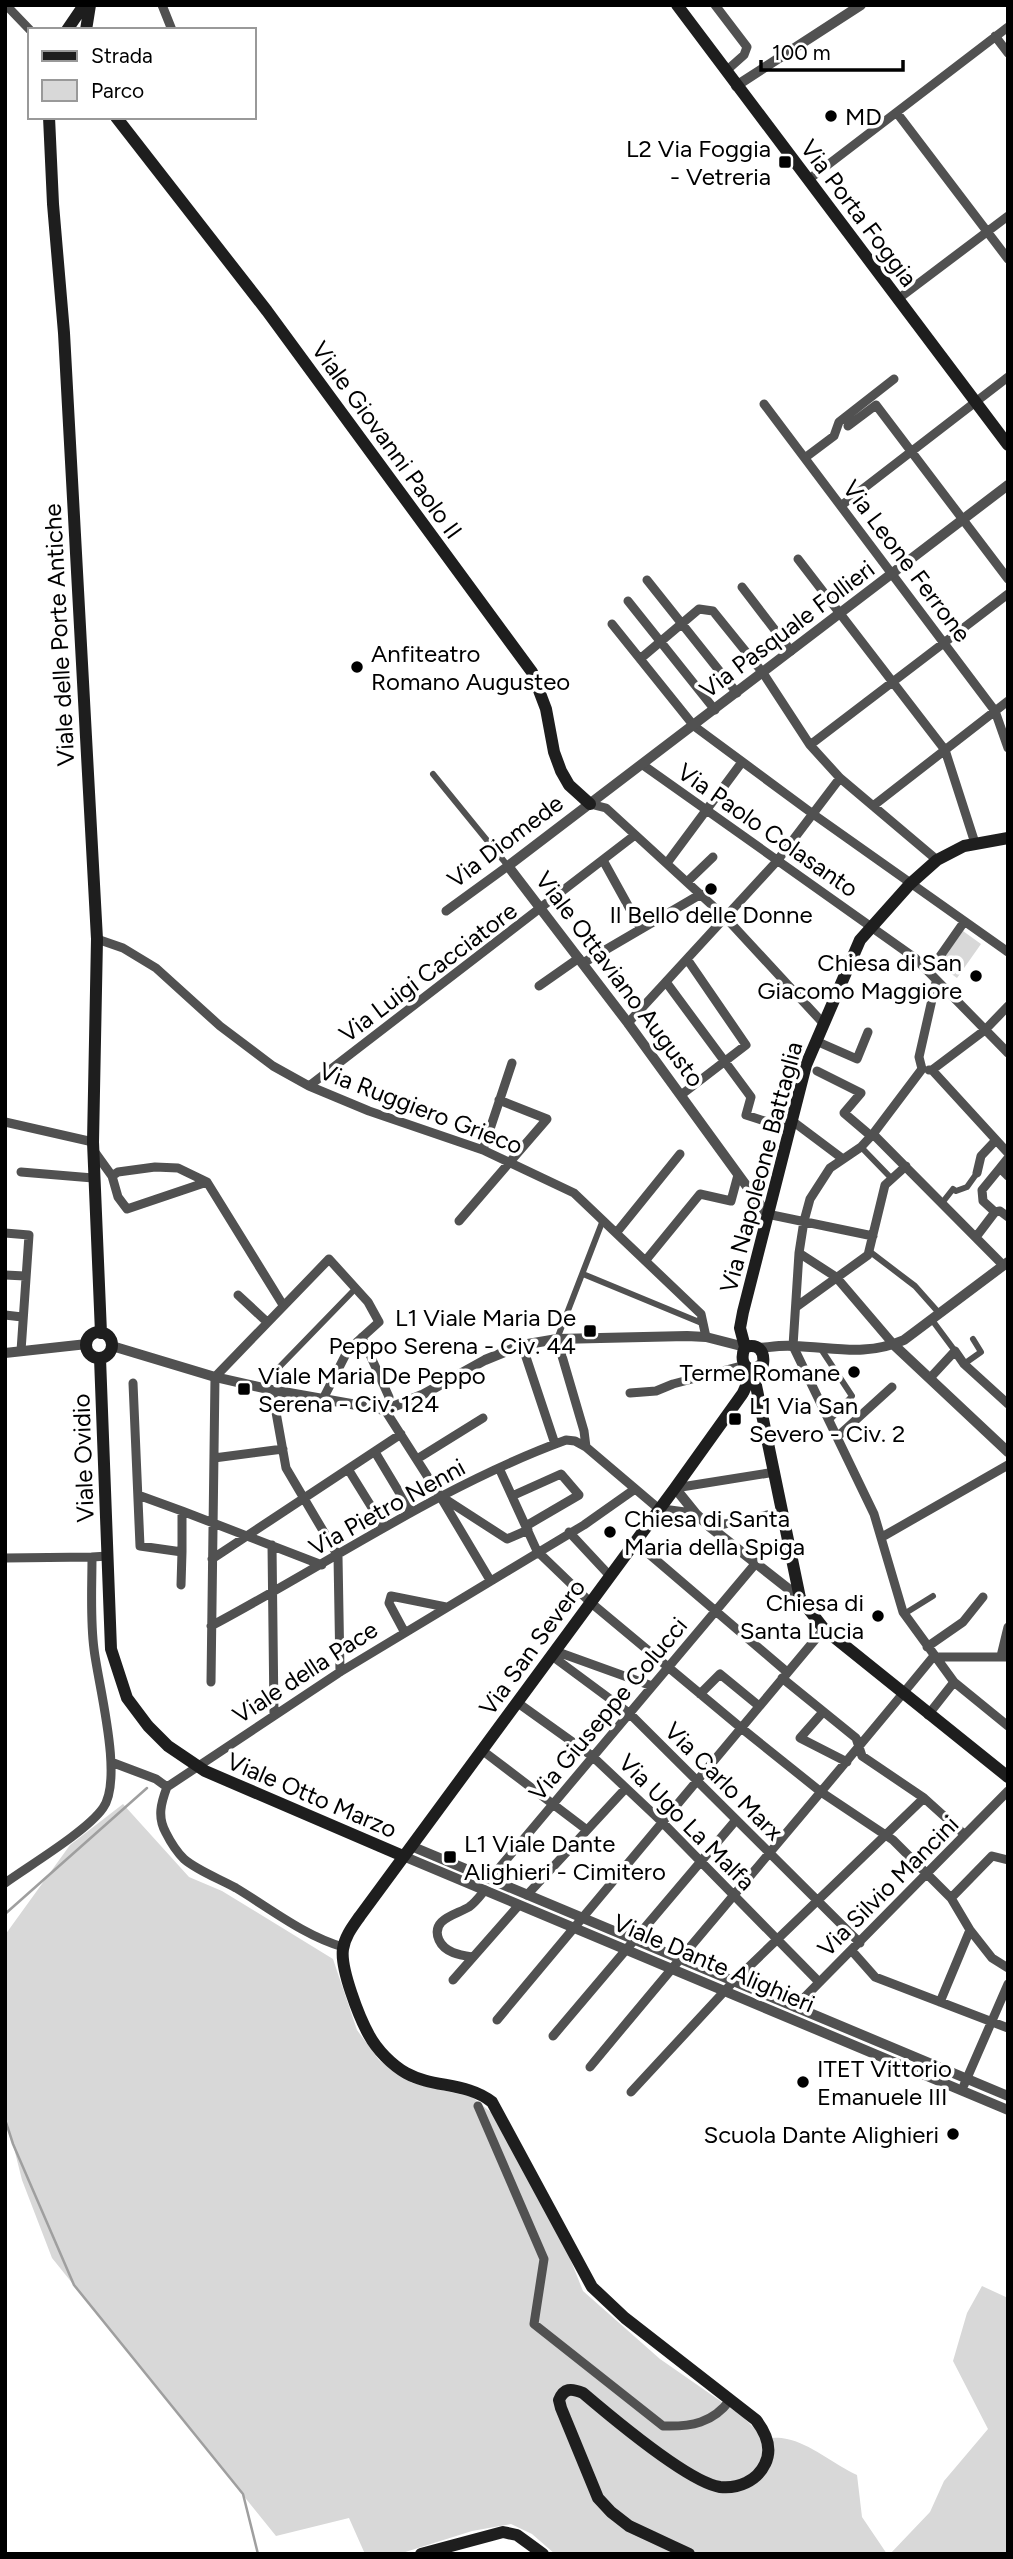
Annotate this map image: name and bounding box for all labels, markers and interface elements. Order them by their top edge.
legend [28,28,256,119]
scale bar [761,28,903,72]
text: 100 m [772,40,831,65]
text: Strada [91,43,153,68]
text: Parco [91,78,144,103]
place label: MD [845,102,882,131]
marker: MD [823,108,839,124]
place label: L2 Via Foggia - Vetreria [626,134,771,191]
street label: Via Porta Foggia [794,134,924,292]
marker: L2 Via Foggia - Vetreria [777,154,793,170]
street label: Viale Giovanni Paolo II [306,336,468,544]
street label: Via Leone Ferrone [837,474,977,648]
street label: Viale delle Porte Antiche [38,503,80,767]
street label: Via Pasquale Follieri [694,554,880,704]
place label: Anfiteatro Romano Augusteo [371,639,570,696]
marker: Anfiteatro Romano Augusteo [349,659,365,675]
street label: Via Paolo Colasanto [672,757,864,903]
street label: Via Diomede [442,788,568,894]
street label: Viale Ottaviano Augusto [529,866,711,1092]
marker: Il Bello delle Donne [703,881,719,897]
street label: Via Luigi Cacciatore [333,896,523,1048]
place label: Il Bello delle Donne [610,900,812,929]
place label: Chiesa di San Giacomo Maggiore [757,948,962,1005]
marker: Chiesa di San Giacomo Maggiore [968,968,984,984]
street label: Via Napoleone Battaglia [714,1038,808,1296]
street label: Via Ruggiero Grieco [315,1056,527,1160]
place label: L1 Viale Maria De Peppo Serena - Civ. 44 [328,1303,576,1360]
marker: L1 Viale Maria De Peppo Serena - Civ. 44 [582,1323,598,1339]
place label: Terme Romane [679,1358,840,1387]
place label: Viale Maria De Peppo Serena - Civ. 124 [258,1361,486,1418]
marker: Terme Romane [846,1364,862,1380]
marker: Viale Maria De Peppo Serena - Civ. 124 [236,1381,252,1397]
place label: L1 Via San Severo - Civ. 2 [749,1391,905,1448]
street label: Viale Ovidio [66,1393,100,1523]
marker: L1 Via San Severo - Civ. 2 [727,1411,743,1427]
street label: Via Pietro Nenni [304,1452,470,1562]
place label: Chiesa di Santa Maria della Spiga [624,1504,805,1561]
marker: Chiesa di Santa Maria della Spiga [602,1524,618,1540]
street label: Via San Severo [473,1573,591,1721]
place label: Chiesa di Santa Lucia [740,1588,864,1645]
marker: Chiesa di Santa Lucia [870,1608,886,1624]
street label: Via Giuseppe Colucci [523,1611,693,1807]
street label: Viale della Pace [227,1614,383,1730]
street label: Via Carlo Marx [659,1716,790,1847]
street label: Viale Otto Marzo [223,1746,401,1844]
street label: Via Ugo La Malfa [613,1748,761,1896]
street label: Via Silvio Mancini [812,1810,964,1962]
place label: L1 Viale Dante Alighieri - Cimitero [464,1829,666,1886]
marker: L1 Viale Dante Alighieri - Cimitero [442,1849,458,1865]
street label: Viale Dante Alighieri [609,1907,819,2019]
place label: ITET Vittorio Emanuele III [817,2054,952,2111]
marker: ITET Vittorio Emanuele III [795,2074,811,2090]
place label: Scuola Dante Alighieri [703,2120,939,2149]
marker: Scuola Dante Alighieri [945,2126,961,2142]

